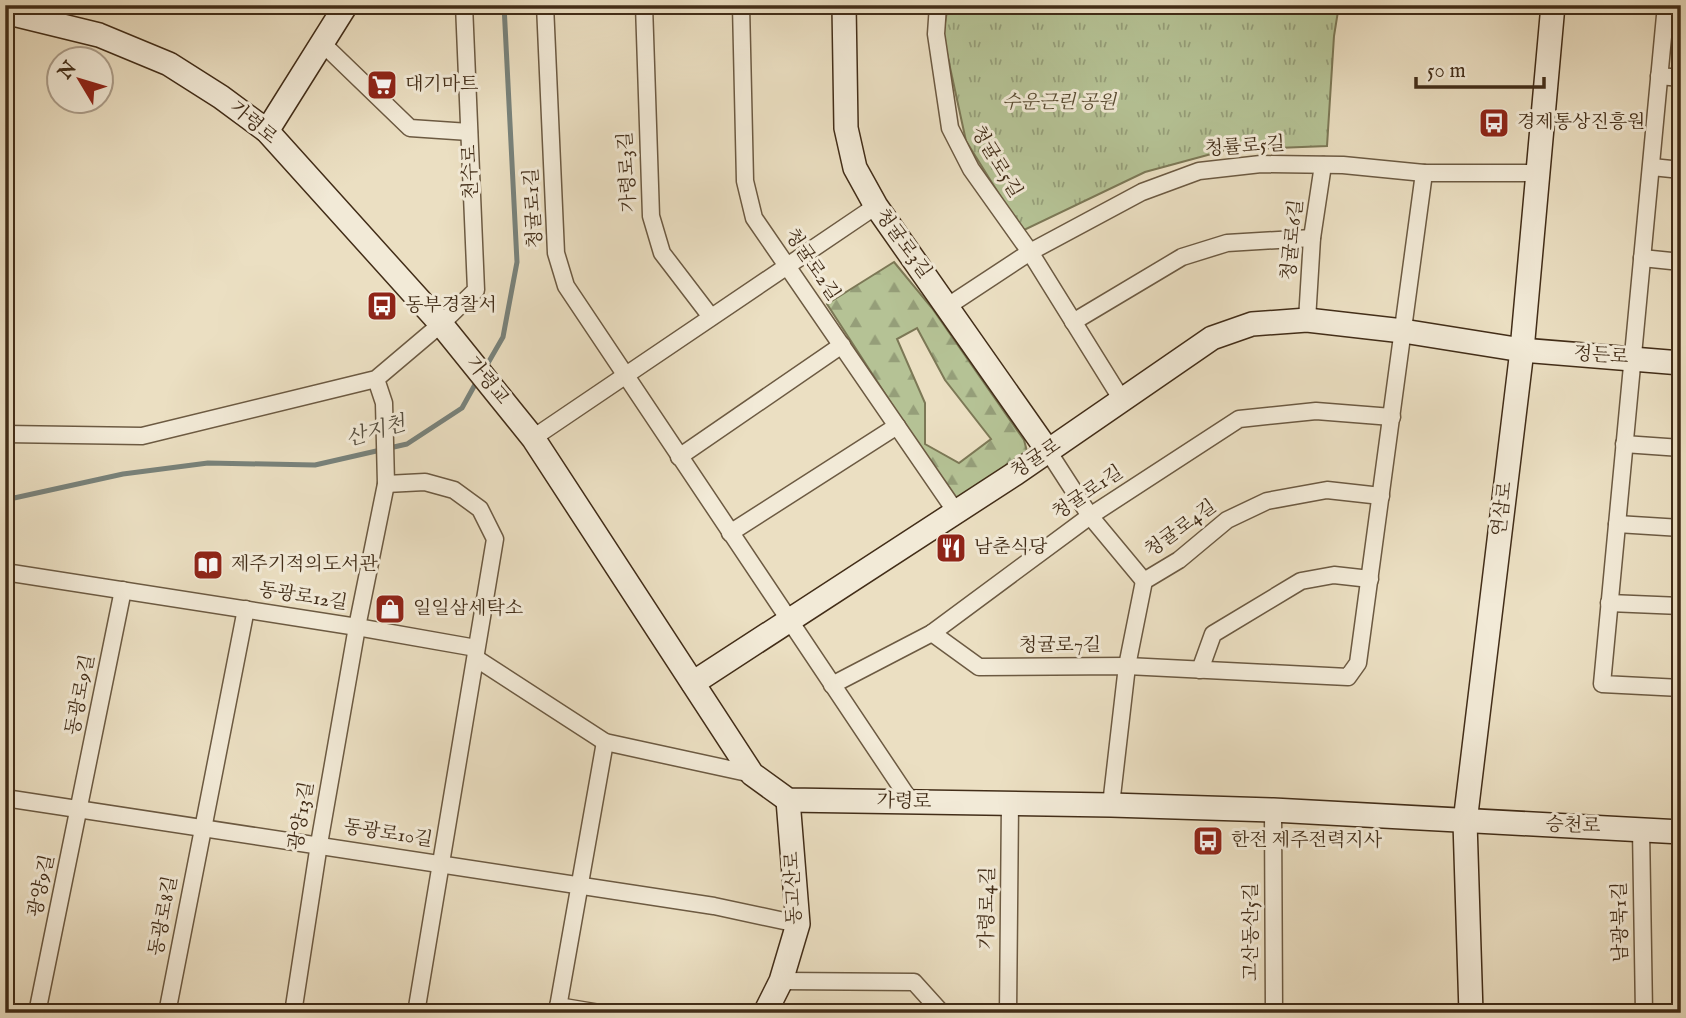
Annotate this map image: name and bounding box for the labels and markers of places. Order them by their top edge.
supermarket icon: 대기마트 [365,68,399,102]
place label: 대기마트 [405,73,478,97]
bus stop icon: 경제통상진흥원 [1477,106,1511,140]
place label: 경제통상진흥원 [1517,111,1645,135]
bus stop icon: 동부경찰서 [365,289,399,323]
place label: 동부경찰서 [405,294,497,318]
restaurant icon: 남춘식당 [934,531,968,565]
place label: 남춘식당 [974,536,1048,560]
library icon: 제주기적의도서관 [191,548,225,582]
place label: 제주기적의도서관 [231,553,378,577]
shop icon: 일일삼세탁소 [373,592,407,626]
place label: 일일삼세탁소 [413,597,523,621]
bus stop icon: 한전 제주전력지사 [1191,824,1225,858]
place label: 한전 제주전력지사 [1231,829,1383,853]

